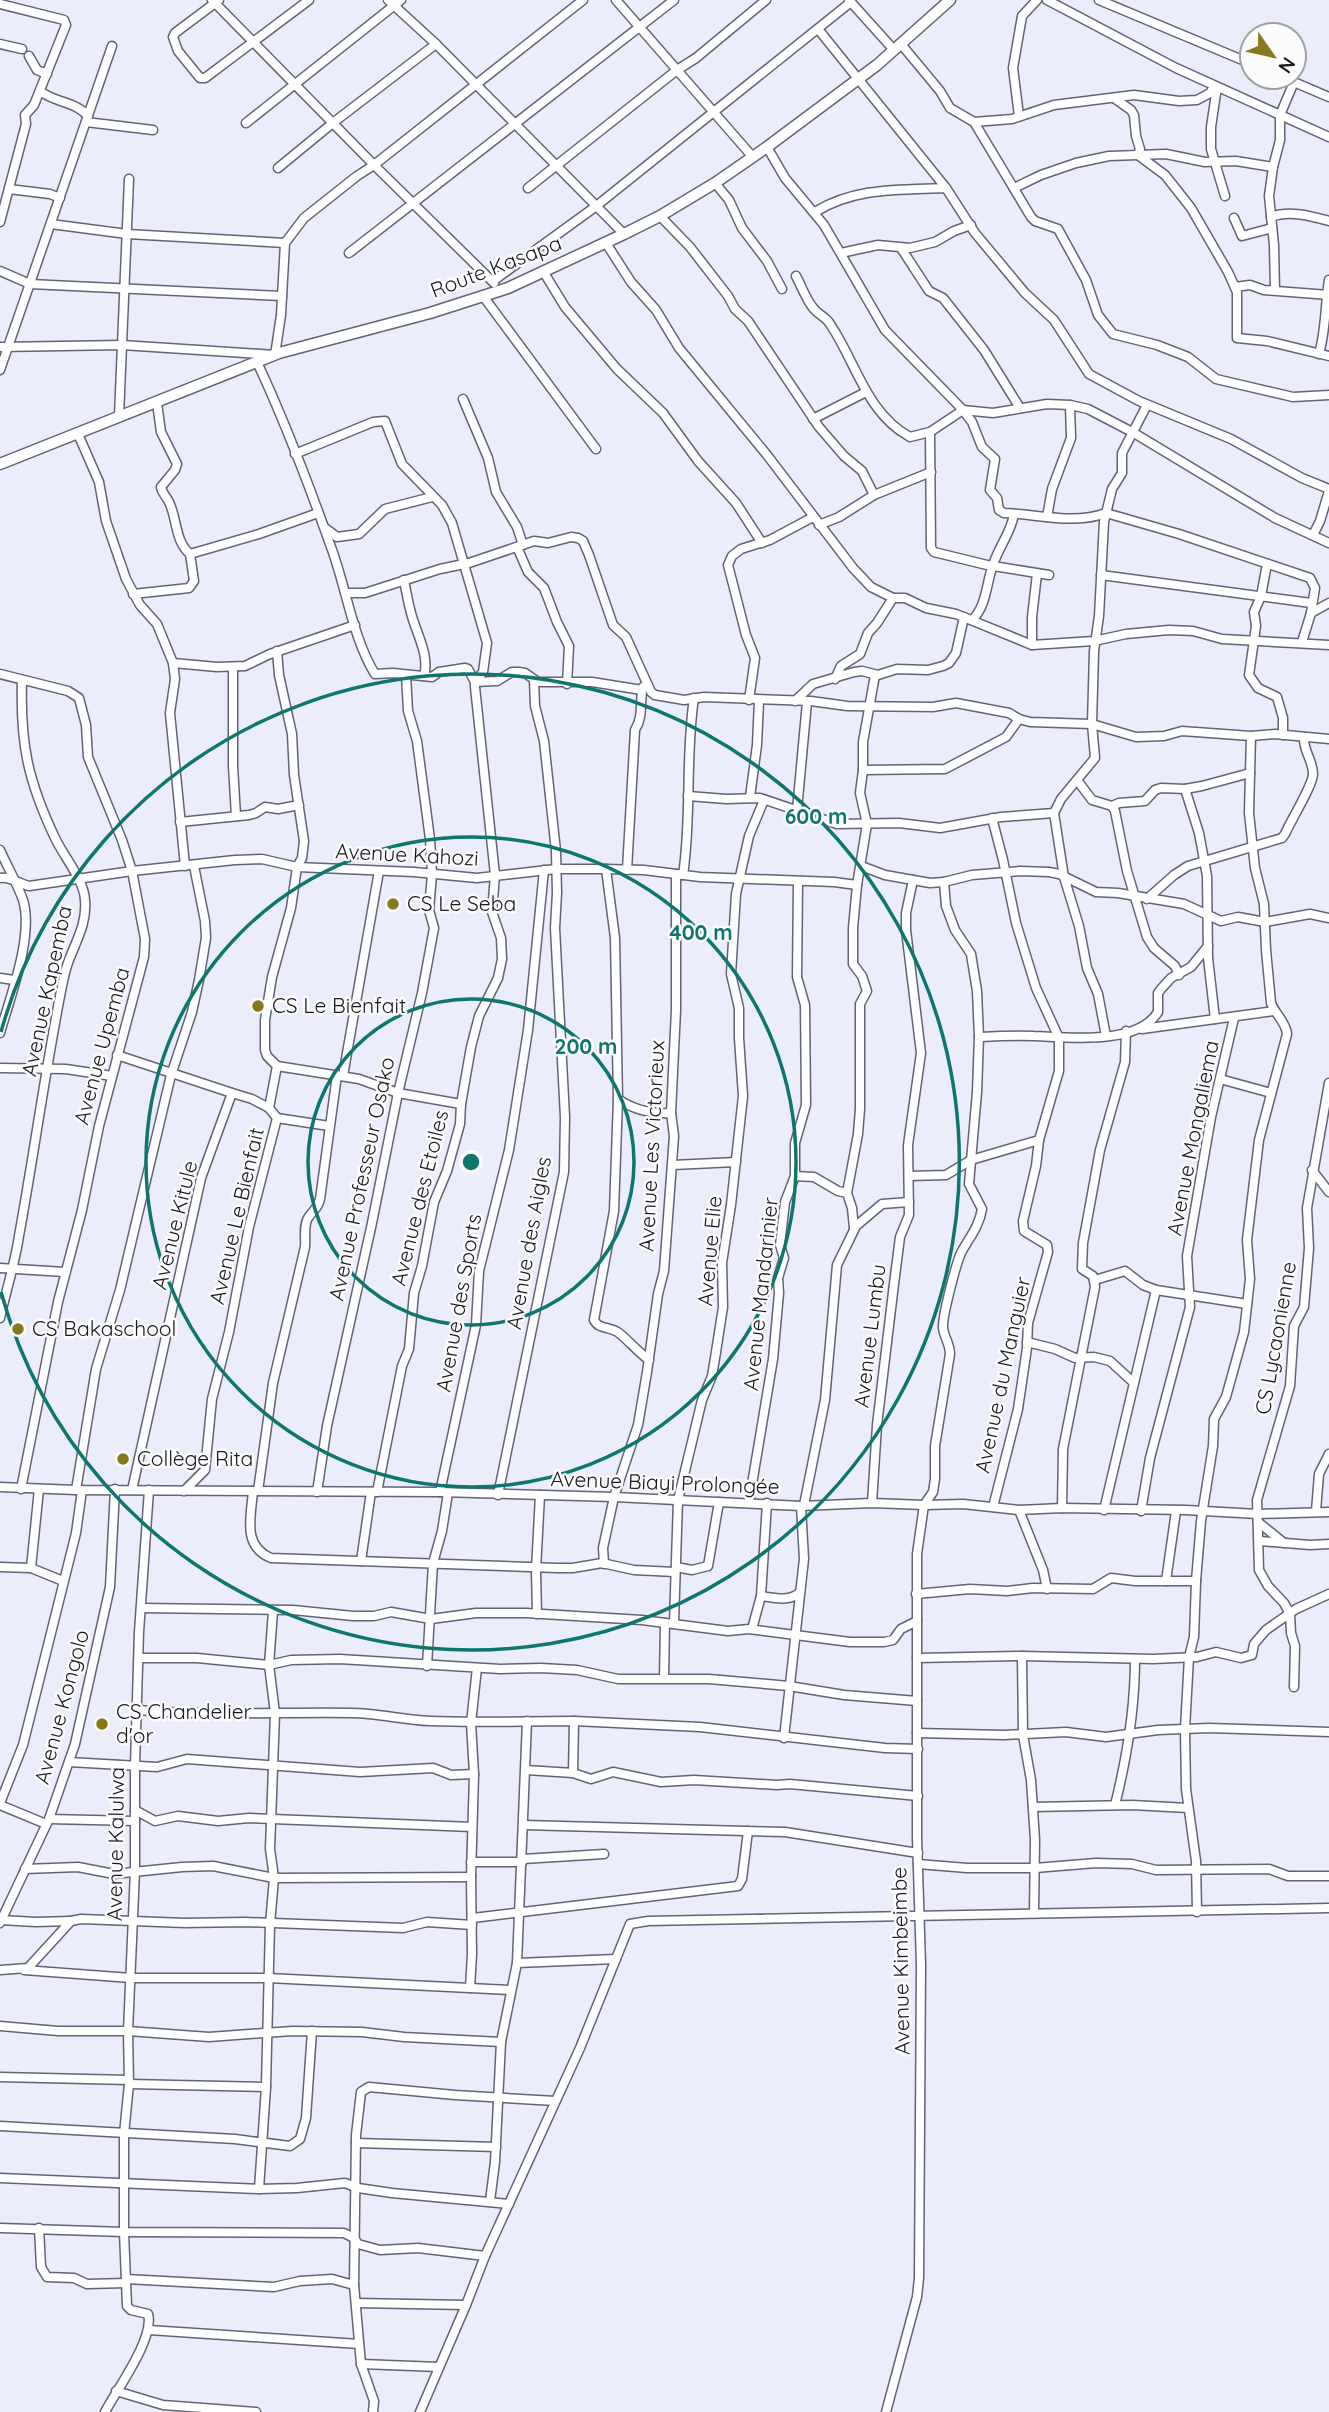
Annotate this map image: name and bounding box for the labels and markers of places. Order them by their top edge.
place label: CS Le Seba [407,890,516,916]
marker: CS Le Seba [385,896,401,912]
place label: CS Le Bienfait [272,992,406,1018]
marker: CS Le Bienfait [250,998,266,1014]
centre of rings [459,1150,483,1174]
place label: CS Bakaschool [32,1315,176,1341]
marker: CS Bakaschool [10,1321,26,1337]
place label: Collège Rita [137,1445,253,1471]
marker: Collège Rita [115,1451,131,1467]
place label: CS Chandelier d'or [116,1698,252,1748]
marker: CS Chandelier d'or [94,1716,110,1732]

